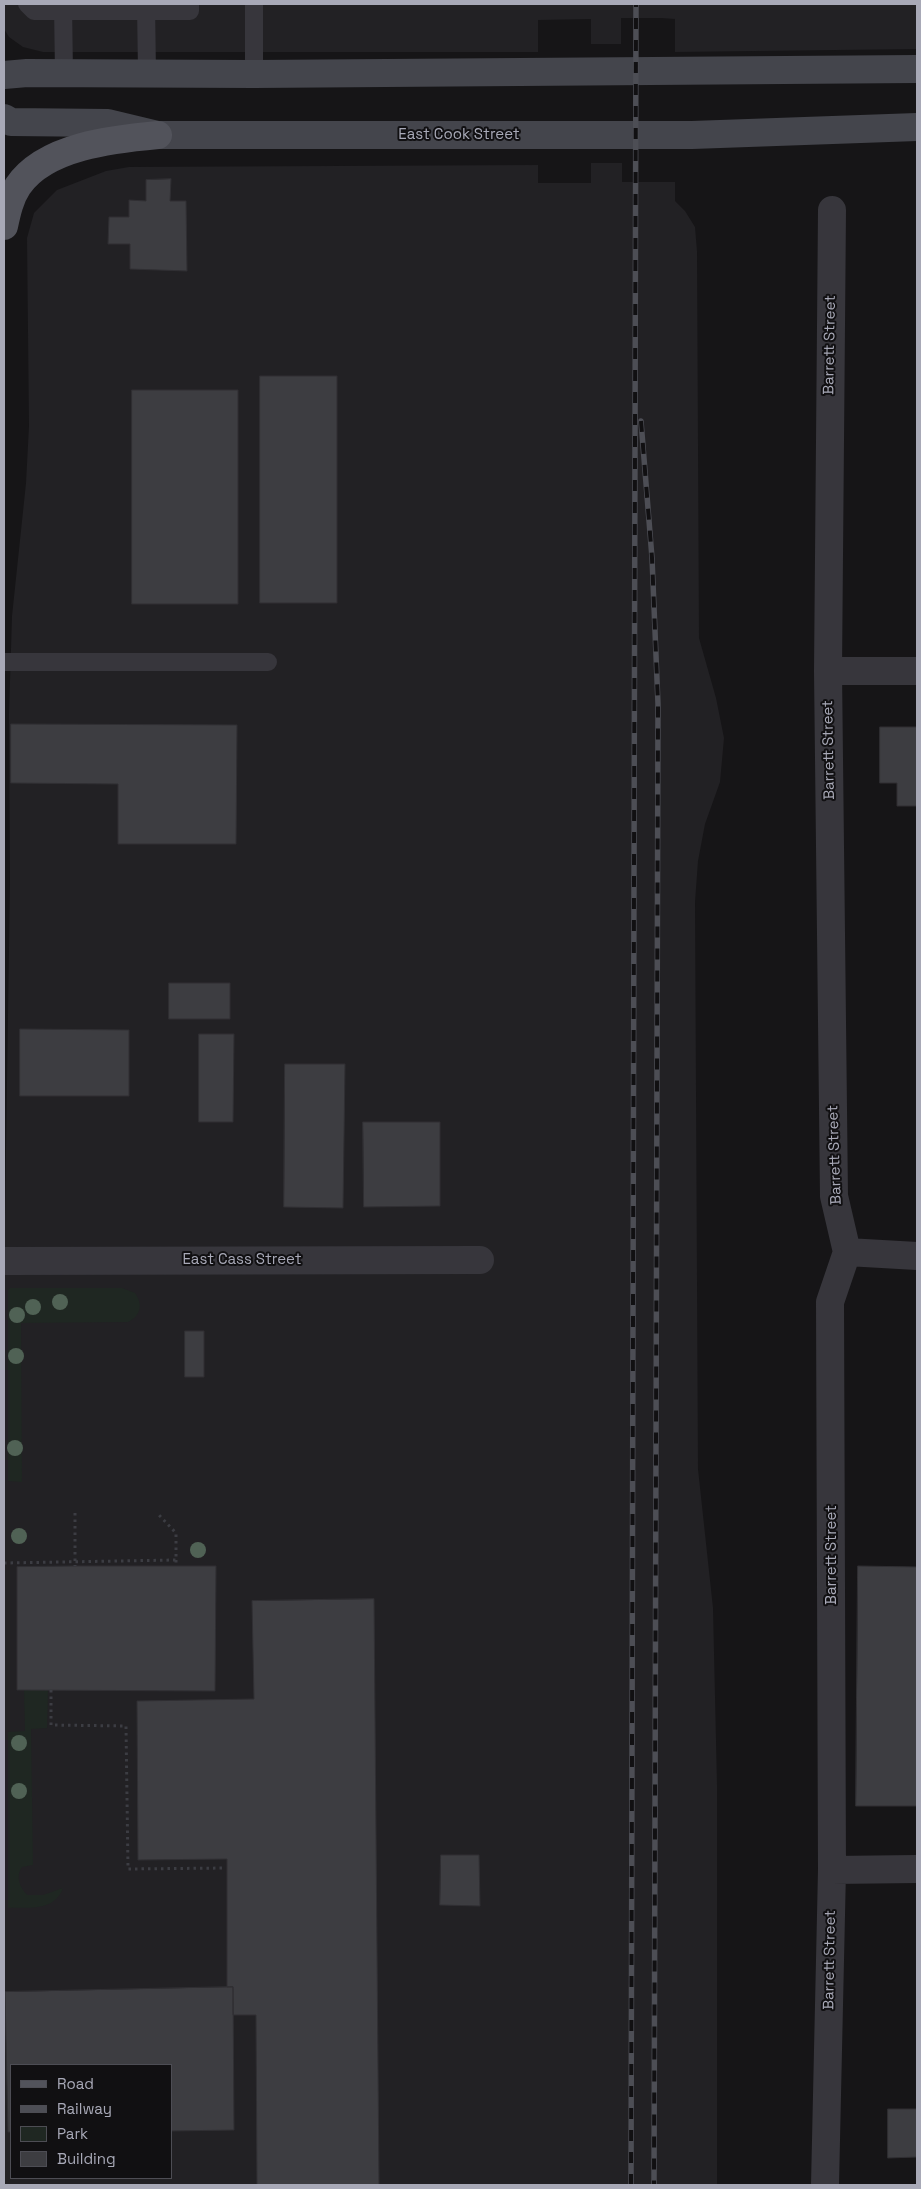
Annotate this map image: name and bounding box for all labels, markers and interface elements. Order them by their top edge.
street label: East Cook Street [398,126,520,144]
street label: Barrett Street [820,295,840,395]
street label: Barrett Street [819,700,839,800]
street label: Barrett Street [824,1105,846,1205]
street label: East Cass Street [182,1251,302,1269]
street label: Barrett Street [823,1505,841,1605]
street label: Barrett Street [820,1910,840,2010]
legend [10,2064,172,2179]
text: Road [57,2074,94,2093]
text: Railway [57,2099,112,2118]
text: Park [57,2124,88,2143]
text: Building [57,2149,116,2168]

